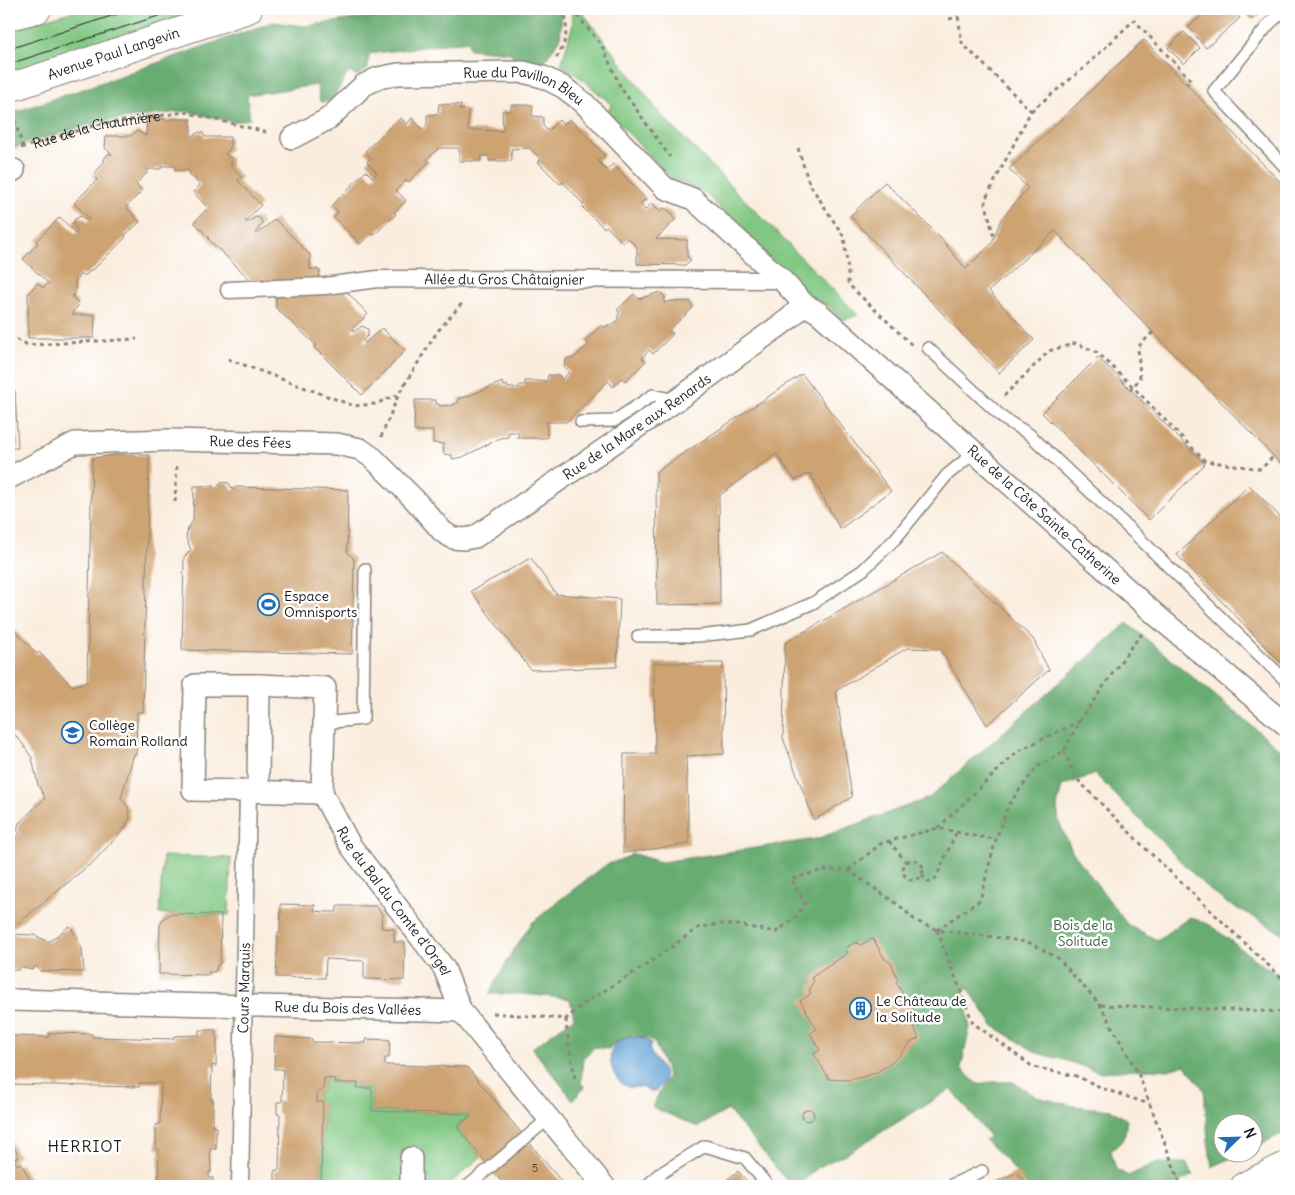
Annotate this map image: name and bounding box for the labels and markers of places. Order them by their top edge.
place label: Espace Omnisports [284,587,357,621]
sports icon: Espace Omnisports [256,592,280,616]
place label: Collège Romain Rolland [89,716,188,750]
school or university icon: Collège Romain Rolland [61,721,85,745]
place label: Le Château de la Solitude [876,992,967,1026]
building icon: Le Château de la Solitude [848,997,872,1021]

